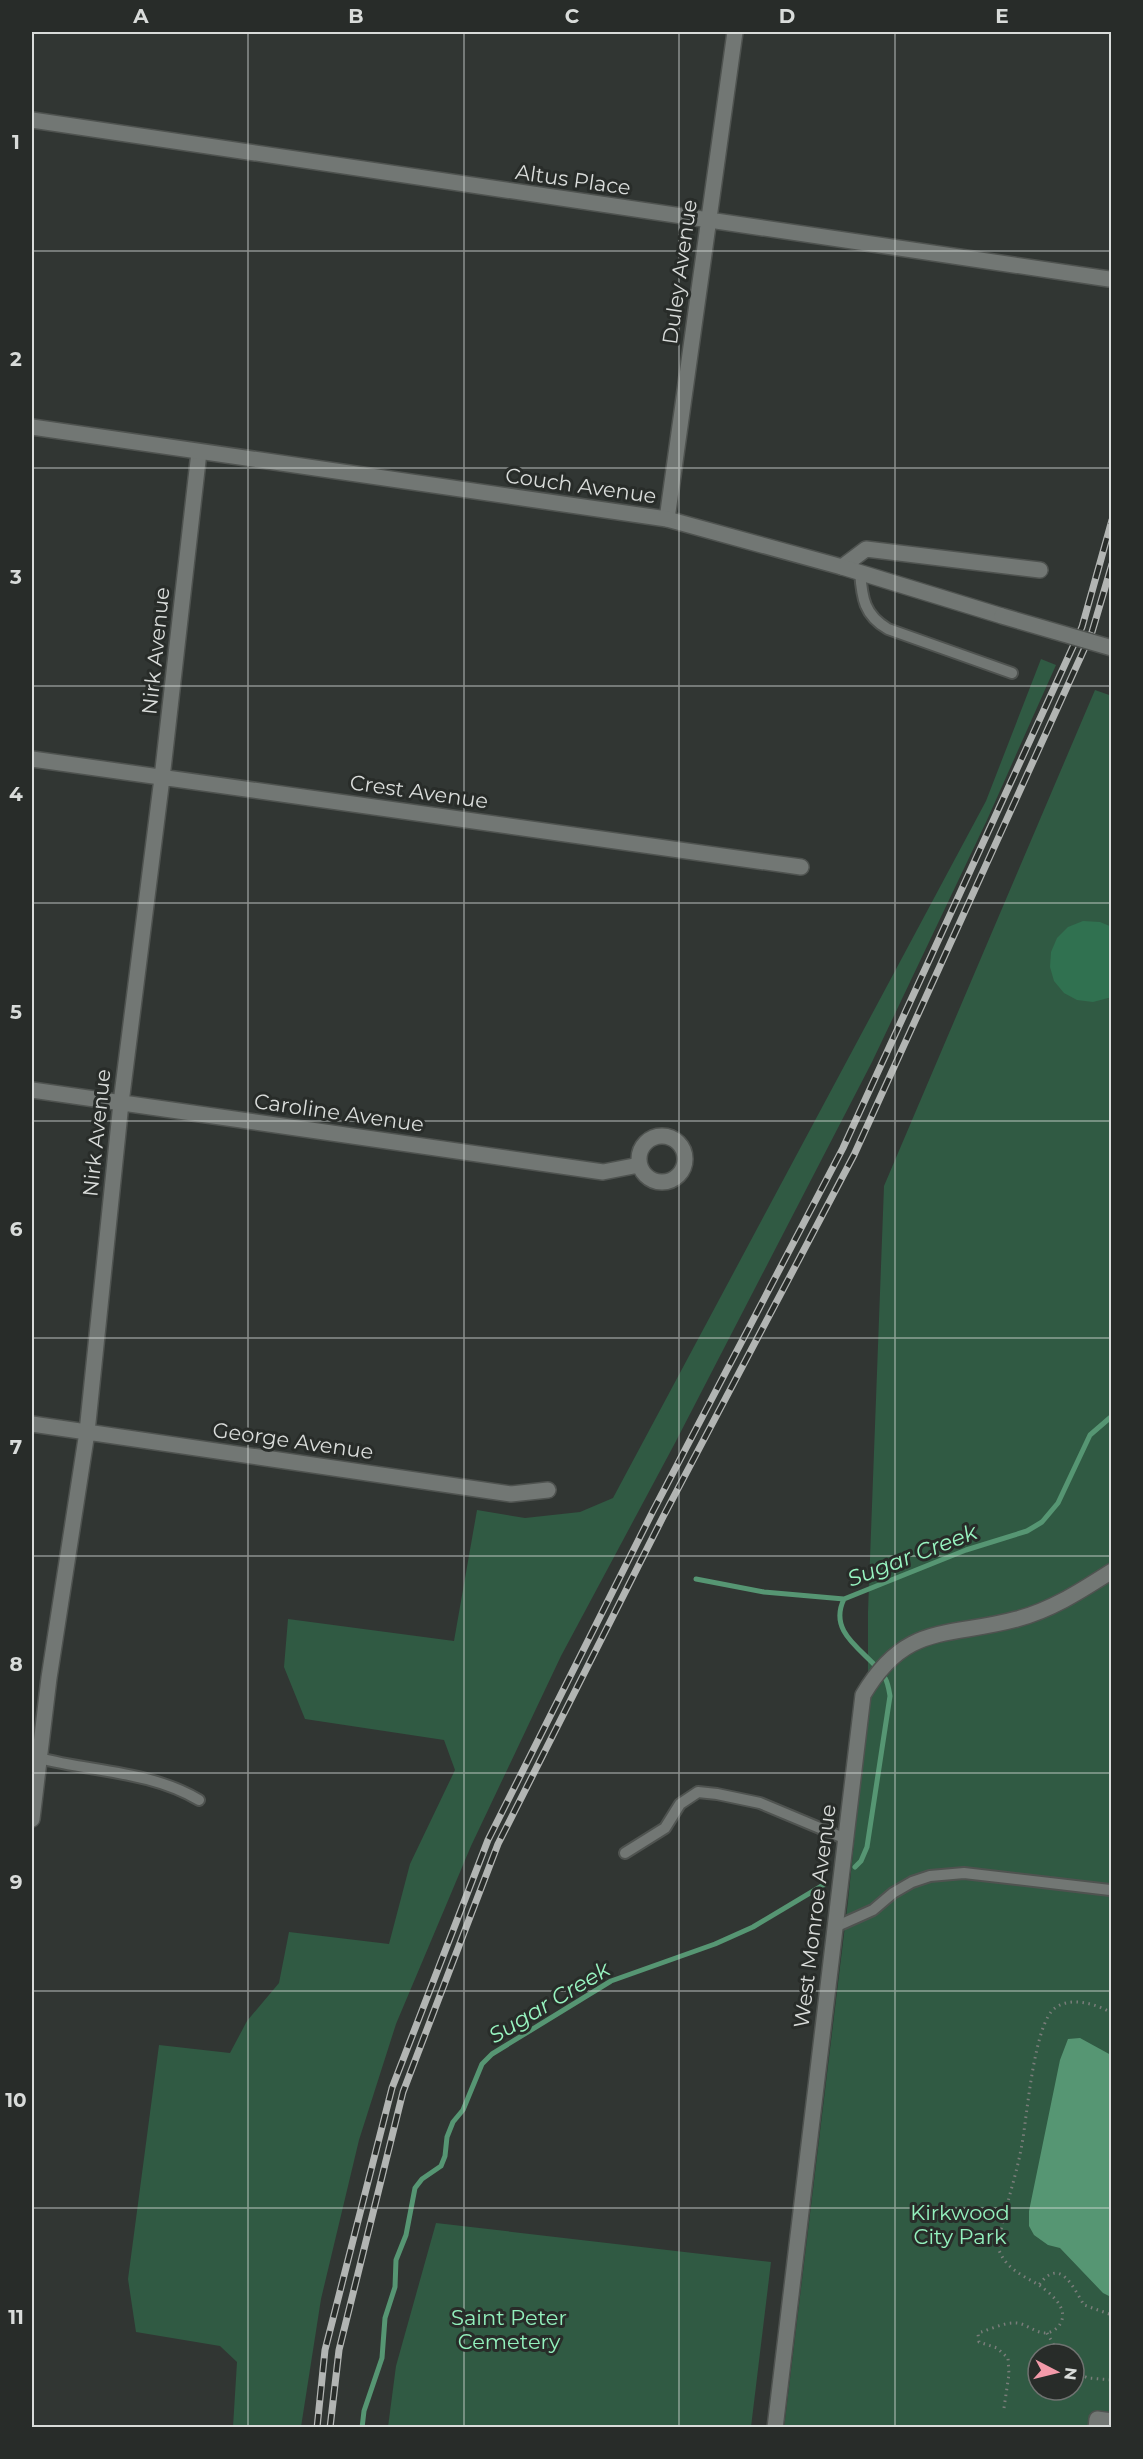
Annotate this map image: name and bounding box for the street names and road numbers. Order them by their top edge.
street label: Altus Place [514,159,632,200]
street label: Duley Avenue [657,198,702,346]
street label: Couch Avenue [504,463,658,508]
street label: Nirk Avenue [136,586,175,716]
street label: Crest Avenue [348,769,490,814]
street label: Nirk Avenue [77,1068,116,1198]
street label: Caroline Avenue [252,1088,426,1137]
street label: George Avenue [211,1417,375,1464]
street label: West Monroe Avenue [788,1803,841,2029]

